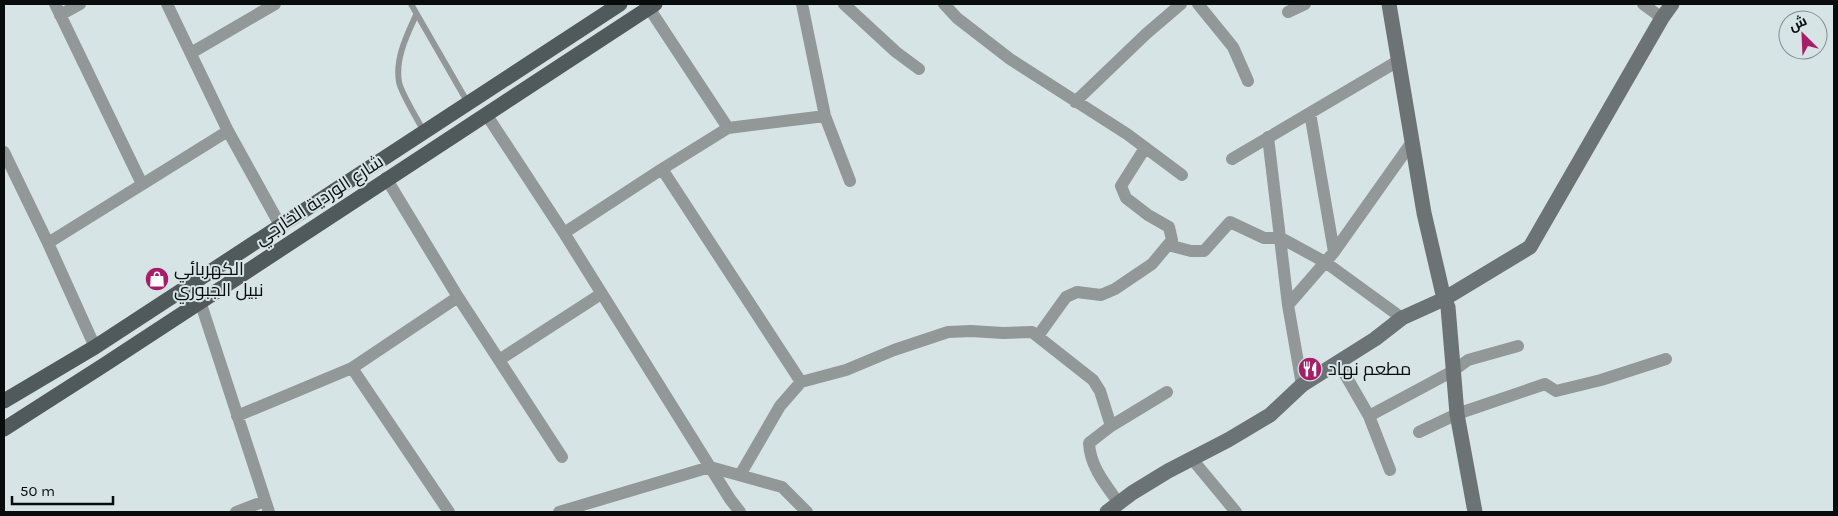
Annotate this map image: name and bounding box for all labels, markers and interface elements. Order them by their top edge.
north arrow [1778,10,1828,60]
text: ش [1786,12,1810,35]
street label: شارع الوردية الخارجي [251,150,389,252]
place label: الكهربائي نبيل الجبوري [174,258,263,304]
shop icon: الكهربائي نبيل الجبوري [144,266,170,292]
restaurant icon: مطعم نهاد [1297,356,1323,382]
place label: مطعم نهاد [1328,358,1411,381]
scale bar [12,474,114,506]
text: 50 m [20,482,55,500]

